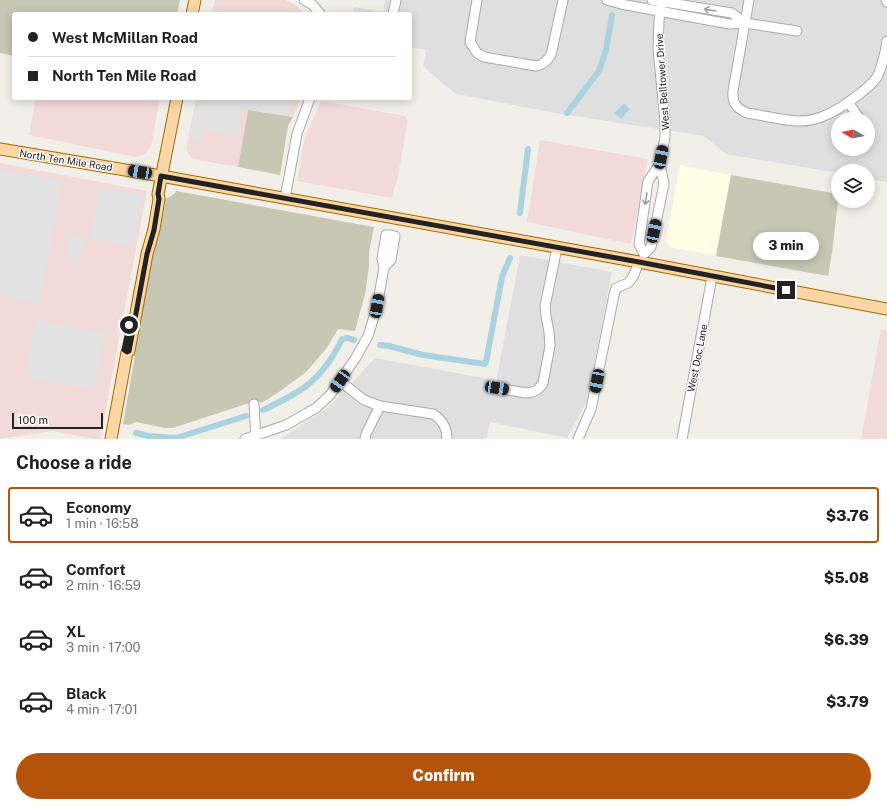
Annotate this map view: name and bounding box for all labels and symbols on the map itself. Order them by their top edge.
one-way arrow [703,5,716,13]
street label: West Belltower Drive [653,33,671,131]
north arrow [831,112,875,156]
car [653,144,669,170]
street label: North Ten Mile Road [19,147,113,173]
car [127,164,153,180]
one-way arrow [642,192,650,205]
car [646,218,662,244]
callout: 3 min [753,232,819,260]
route end [777,281,795,299]
car [369,293,385,319]
route start [120,316,138,334]
street label: West Doc Lane [685,323,710,393]
car [328,368,352,394]
car [589,368,605,394]
car [484,380,510,396]
scale bar [12,411,103,430]

